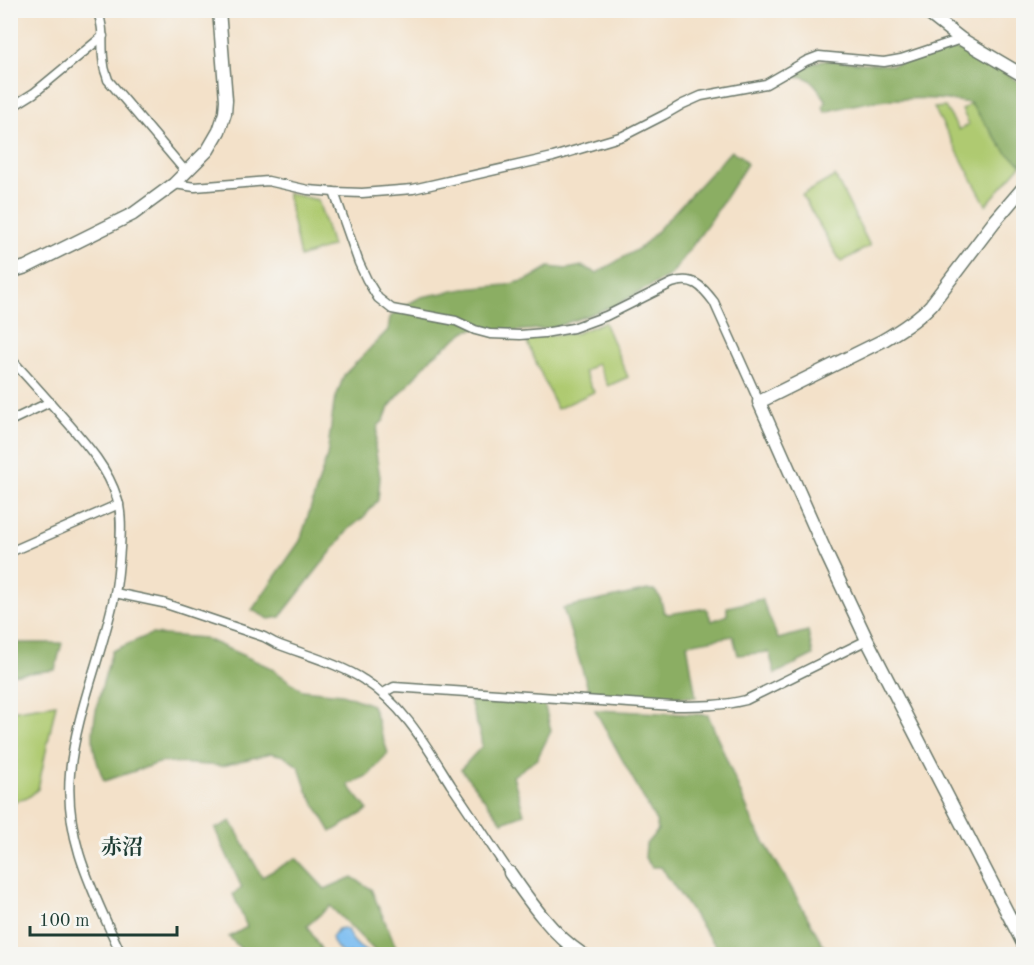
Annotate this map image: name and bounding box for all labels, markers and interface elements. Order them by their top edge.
district label: 赤沼 [101,835,143,859]
scale bar [30,899,177,937]
text: 100 m [39,912,90,930]

